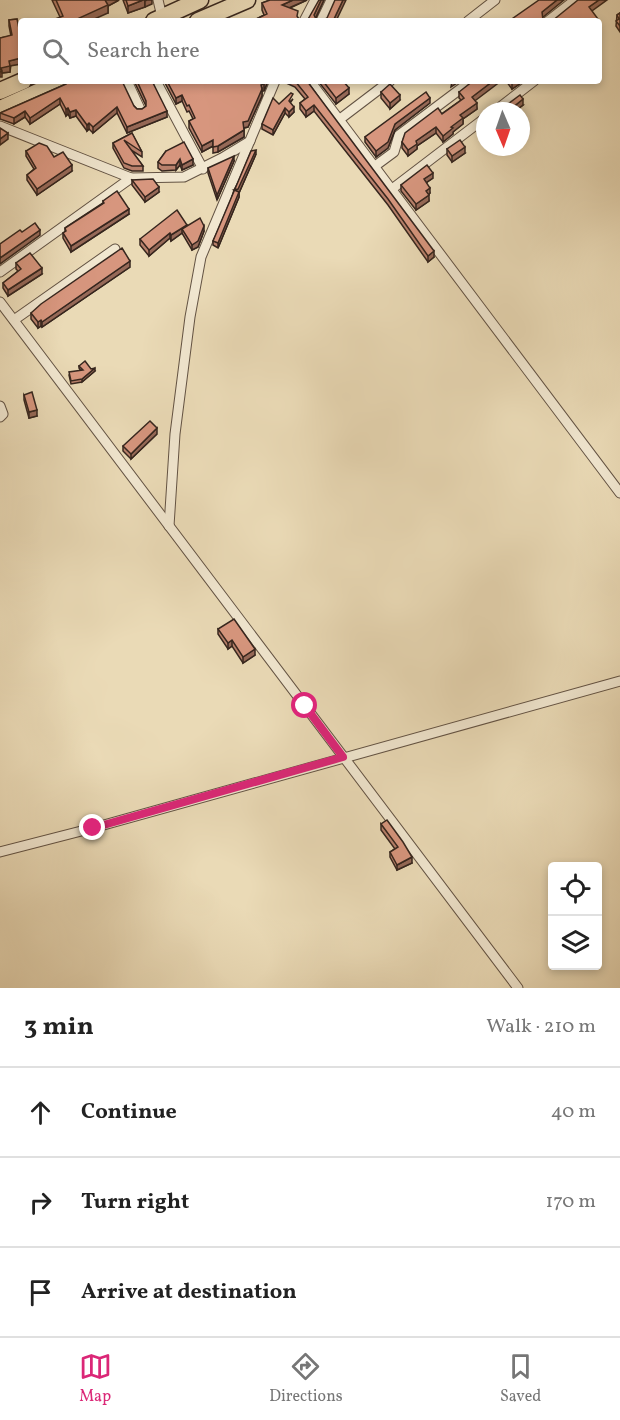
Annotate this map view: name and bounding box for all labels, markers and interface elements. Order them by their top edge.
search box [18,18,602,84]
icon: search [39,35,72,68]
text: Search here [87,36,200,67]
north arrow [476,102,530,156]
route start [291,692,317,718]
route end [79,814,105,840]
map controls [548,862,602,970]
button: locate [548,862,602,916]
button: layers [548,916,602,970]
text: 3 min [24,1009,94,1045]
text: Walk · 210 m [486,1013,596,1041]
icon: ahead [24,1096,57,1129]
text: Continue [81,1097,177,1128]
text: 40 m [551,1098,596,1126]
icon: right [24,1186,57,1219]
text: Turn right [81,1187,189,1218]
text: 170 m [546,1188,596,1216]
icon: arrive [24,1276,57,1309]
text: Arrive at destination [81,1277,297,1308]
tab: Map [79,1350,112,1408]
tab: Directions [269,1350,343,1408]
tab: Saved [500,1350,541,1408]

